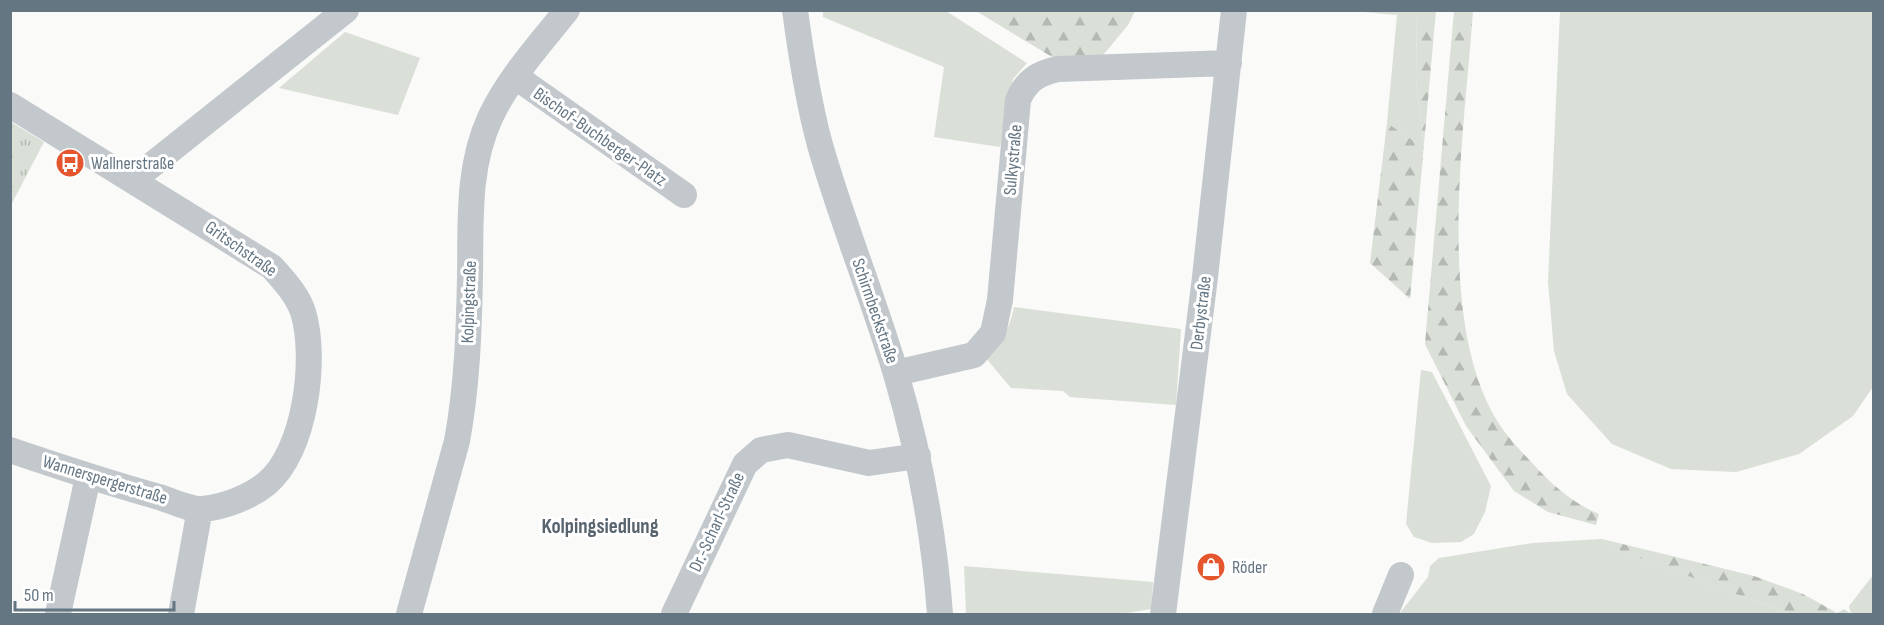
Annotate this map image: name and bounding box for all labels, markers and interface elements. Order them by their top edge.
street label: Bischof-Buchberger-Platz [529,83,671,191]
street label: Sulkystraße [999,124,1027,196]
bus stop icon: Wallnerstraße [54,147,86,179]
place label: Wallnerstraße [91,153,174,174]
street label: Gritschstraße [201,217,281,281]
street label: Schirmbeckstraße [847,256,903,366]
street label: Kolpingstraße [457,260,481,344]
street label: Derbystraße [1186,275,1216,351]
street label: Wannerspergerstraße [40,451,170,509]
street label: Dr.-Scharl-Straße [685,469,749,575]
district label: Kolpingsiedlung [542,514,659,539]
shop icon: Röder [1195,551,1227,583]
place label: Röder [1232,557,1267,578]
scale bar [15,574,174,612]
text: 50 m [24,585,54,606]

